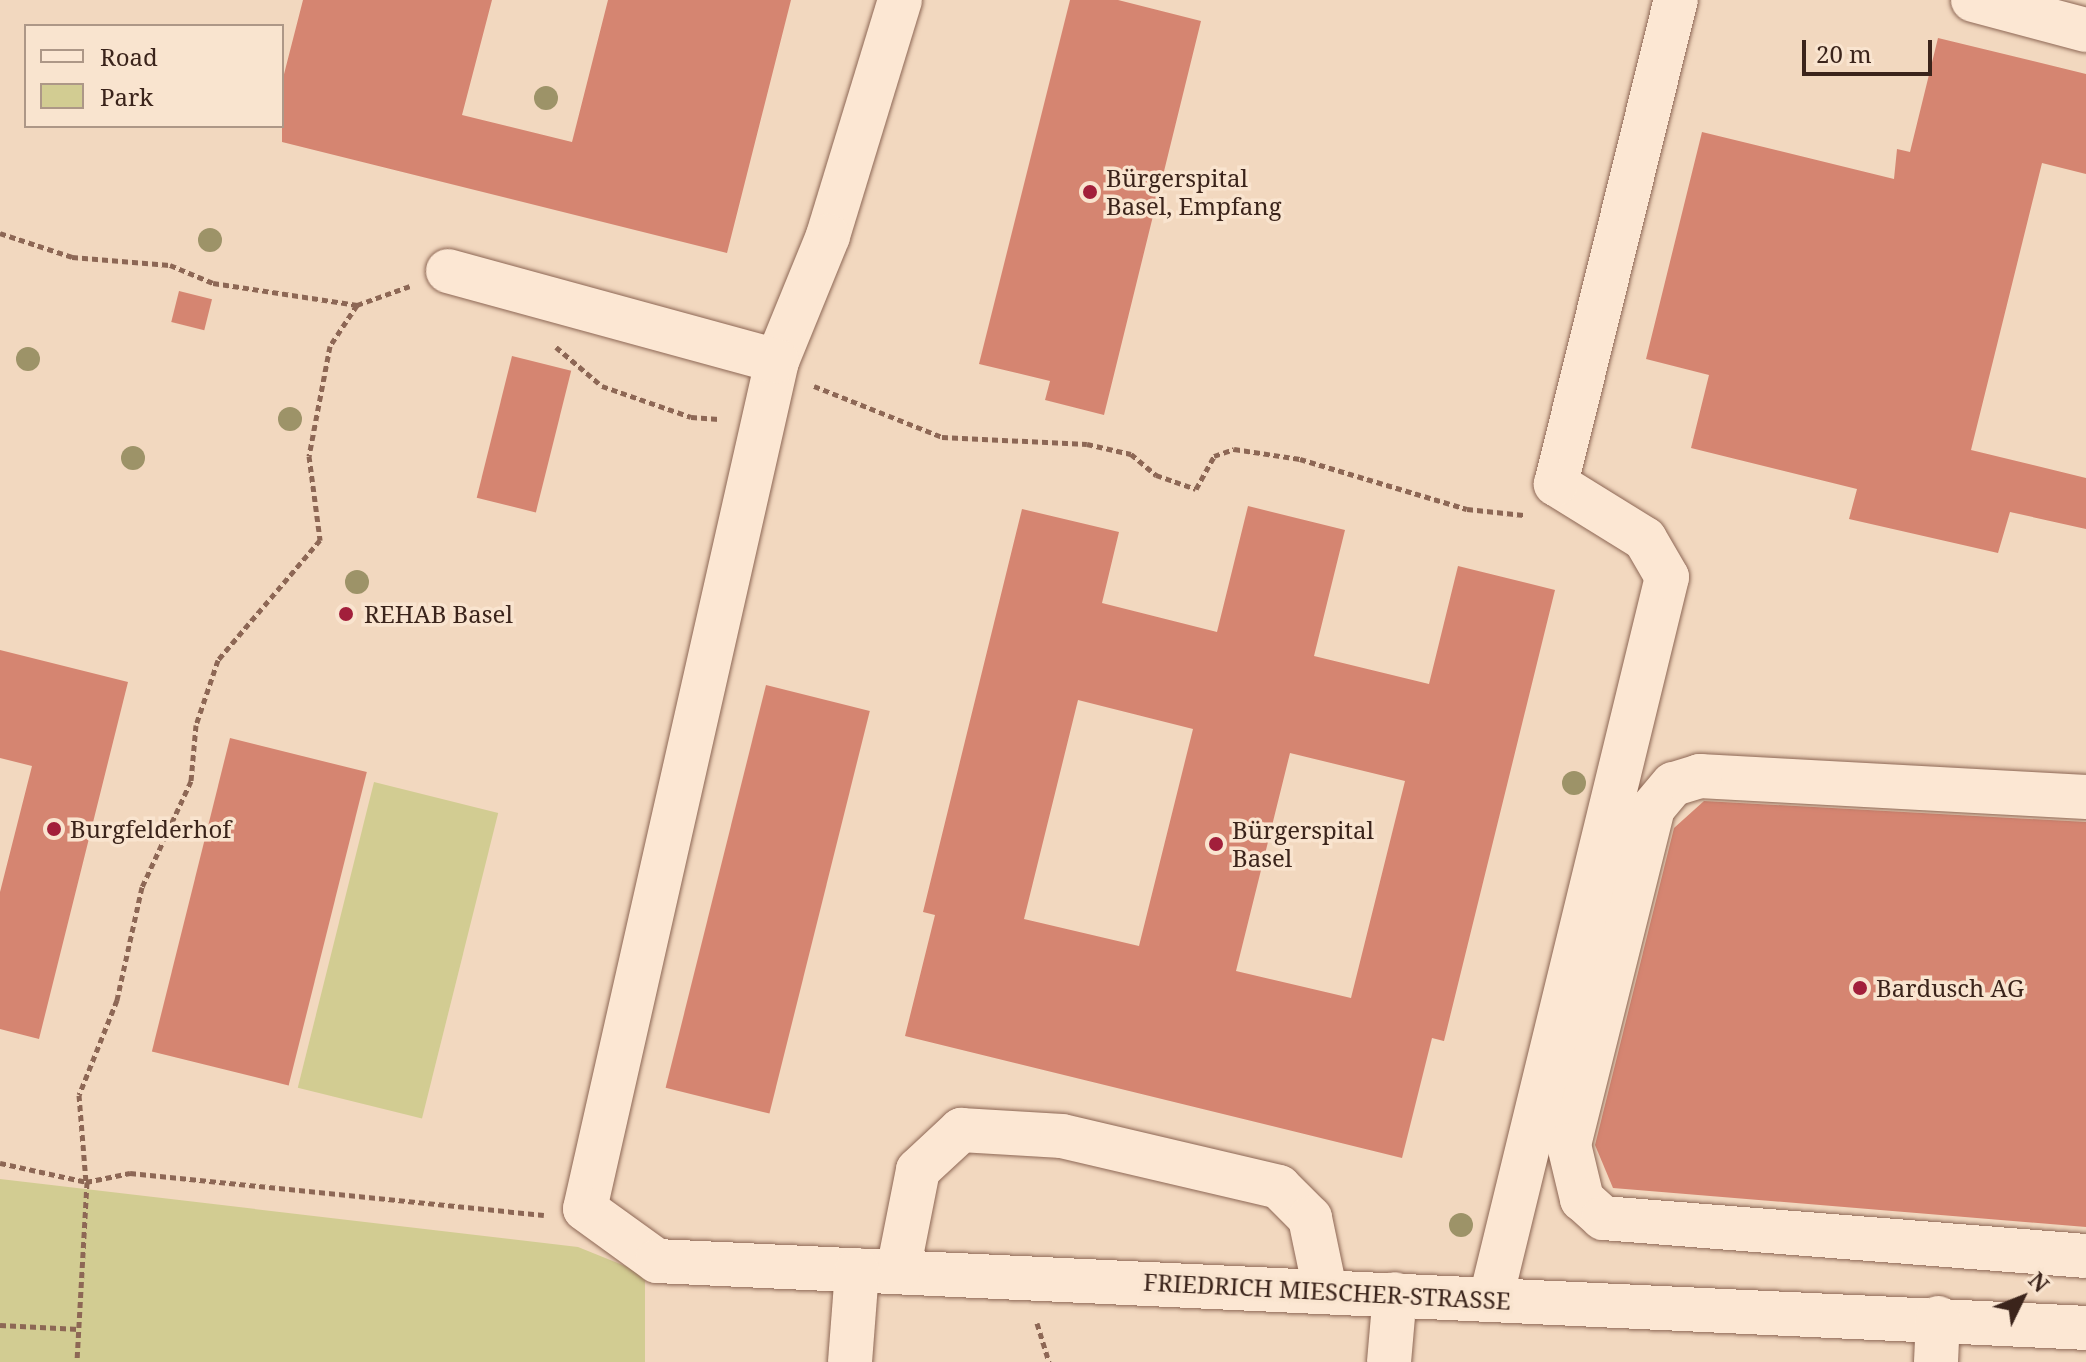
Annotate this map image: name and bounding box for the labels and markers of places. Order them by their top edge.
place label: Bürgerspital Basel, Empfang [1106,164,1282,220]
marker: Bürgerspital Basel, Empfang [1081,183,1099,201]
place label: REHAB Basel [364,600,513,628]
marker: REHAB Basel [335,603,357,625]
place label: Burgfelderhof [70,815,231,843]
place label: Bürgerspital Basel [1232,816,1374,872]
marker: Burgfelderhof [45,820,63,838]
marker: Bürgerspital Basel [1207,835,1225,853]
place label: Bardusch AG [1876,974,2024,1002]
marker: Bardusch AG [1851,979,1869,997]

